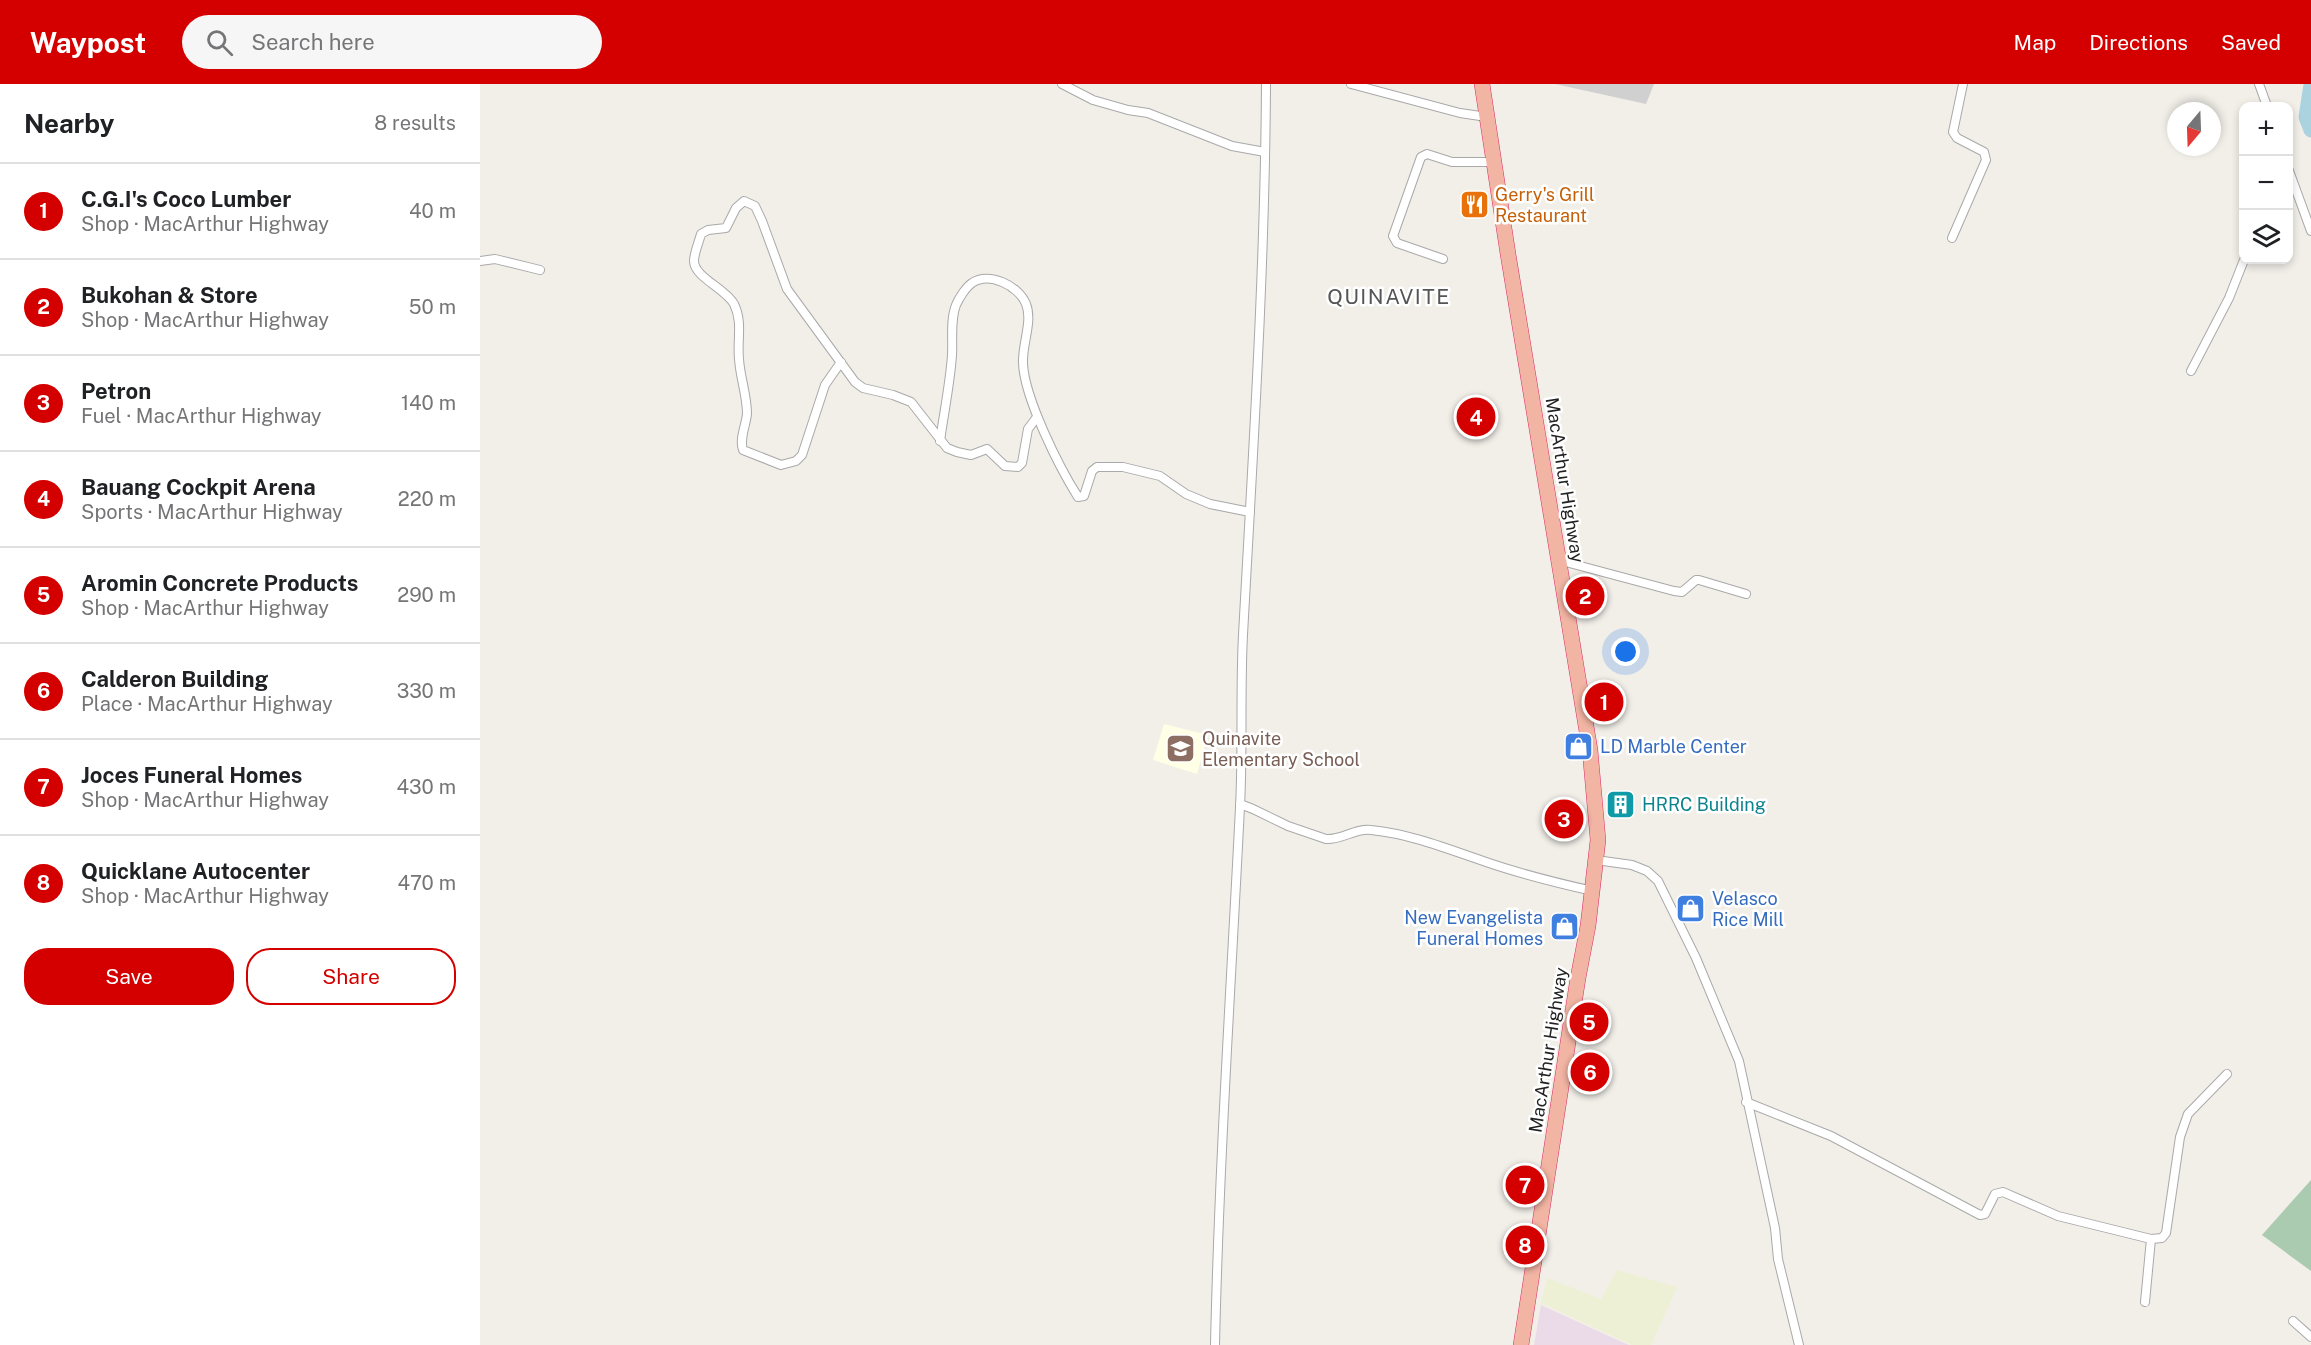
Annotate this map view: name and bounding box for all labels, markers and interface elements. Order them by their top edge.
search box [182,15,602,69]
text: Waypost [30,26,146,59]
icon: search [203,26,236,59]
text: Search here [251,29,375,55]
text: Map [2014,30,2056,55]
text: Directions [2089,30,2188,55]
text: Saved [2221,30,2281,55]
north arrow [2167,102,2221,156]
map controls [2239,102,2293,264]
button: + [2239,102,2293,156]
text: Nearby [24,108,114,139]
text: 8 results [374,111,456,135]
button: − [2239,156,2293,210]
place label: Gerry's Grill Restaurant [1495,184,1595,226]
text: C.G.I's Coco Lumber [81,186,291,212]
restaurant icon: Gerry's Grill Restaurant [1458,188,1490,220]
text: 1 [39,199,48,223]
text: 40 m [409,199,456,223]
button: layers [2239,210,2293,264]
text: Shop · MacArthur Highway [81,212,329,236]
text: Bukohan & Store [81,282,258,308]
district label: QUINAVITE [1327,284,1451,309]
text: 2 [37,295,50,319]
text: 50 m [409,295,456,319]
text: Shop · MacArthur Highway [81,308,329,332]
text: Petron [81,378,151,404]
text: 3 [37,391,50,415]
text: 140 m [401,391,456,415]
pin: 4 [1456,394,1496,440]
street label: MacArthur Highway [1542,396,1589,565]
text: Fuel · MacArthur Highway [81,404,322,428]
text: Bauang Cockpit Arena [81,474,316,500]
text: 4 [37,487,50,511]
text: 220 m [398,487,456,511]
text: Sports · MacArthur Highway [81,500,343,524]
text: Aromin Concrete Products [81,570,358,596]
pin: 2 [1566,574,1604,618]
text: 5 [37,583,50,607]
text: 290 m [397,583,456,607]
text: Shop · MacArthur Highway [81,596,329,620]
your location [1611,637,1640,666]
text: Calderon Building [81,666,268,692]
text: 6 [37,679,50,703]
text: 330 m [397,679,456,703]
pin: 1 [1584,680,1624,724]
text: Place · MacArthur Highway [81,692,333,716]
place label: Quinavite Elementary School [1202,728,1360,770]
shop icon: LD Marble Center [1563,730,1595,762]
school or university icon: Quinavite Elementary School [1165,732,1197,764]
place label: LD Marble Center [1600,736,1747,757]
text: Joces Funeral Homes [81,762,302,788]
text: 7 [37,775,50,799]
text: 430 m [397,775,456,799]
text: Shop · MacArthur Highway [81,788,329,812]
building icon: HRRC Building [1605,788,1637,820]
place label: HRRC Building [1642,794,1766,815]
pin: 3 [1544,796,1584,842]
text: Quicklane Autocenter [81,858,310,884]
text: 8 [37,871,50,895]
text: 470 m [397,871,456,895]
text: Shop · MacArthur Highway [81,884,329,908]
place label: Velasco Rice Mill [1712,888,1784,930]
shop icon: Velasco Rice Mill [1675,892,1707,924]
place label: New Evangelista Funeral Homes [1404,907,1543,949]
shop icon: New Evangelista Funeral Homes [1548,911,1580,943]
button: Save [24,948,234,1005]
button: Share [246,948,456,1005]
street label: MacArthur Highway [1525,965,1572,1134]
pin: 5 [1570,1000,1608,1044]
pin: 6 [1570,1050,1610,1094]
pin: 7 [1506,1162,1544,1208]
pin: 8 [1506,1222,1544,1268]

